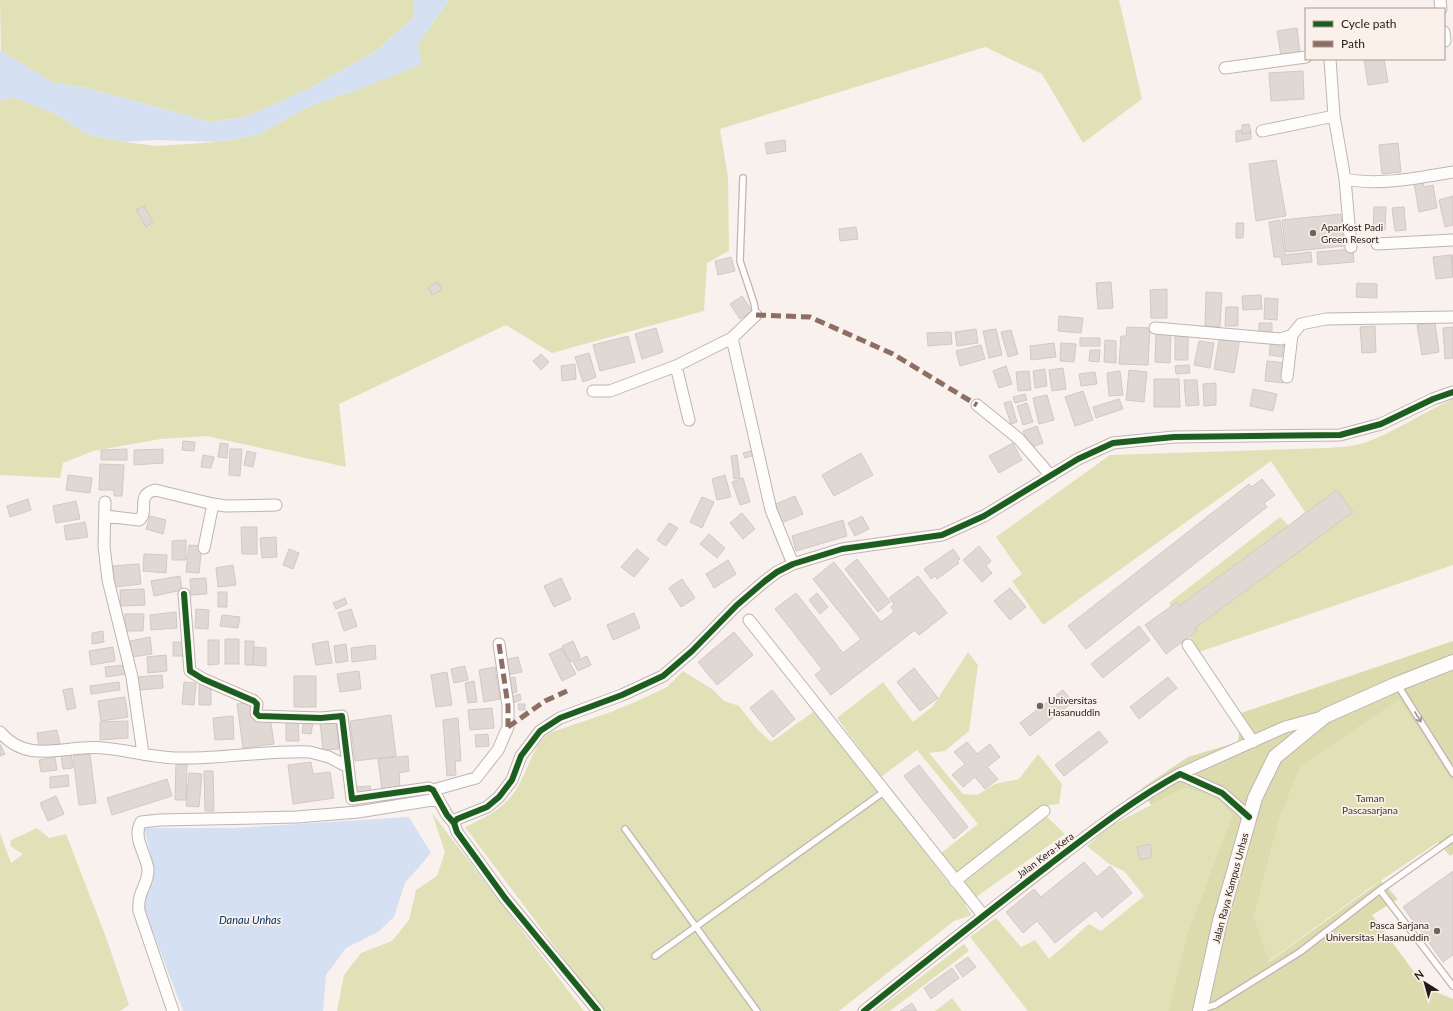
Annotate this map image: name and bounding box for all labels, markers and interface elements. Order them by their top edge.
legend [1305,8,1445,60]
text: Cycle path [1341,16,1396,31]
text: Path [1341,36,1365,51]
place label: AparKost Padi Green Resort [1321,221,1383,245]
marker: AparKost Padi Green Resort [1308,228,1318,238]
place label: Universitas Hasanuddin [1048,694,1100,718]
marker: Universitas Hasanuddin [1035,701,1045,711]
one-way arrow [1414,711,1422,723]
park label: Taman Pascasarjana [1342,792,1398,816]
street label: Jalan Kera-Kera [1014,830,1076,880]
street label: Jalan Raya Kampus Unhas [1210,832,1250,944]
water label: Danau Unhas [219,913,282,926]
place label: Pasca Sarjana Universitas Hasanuddin [1326,919,1429,943]
marker: Pasca Sarjana Universitas Hasanuddin [1432,926,1442,936]
north arrow [1405,963,1445,1003]
text: N [1411,967,1426,982]

